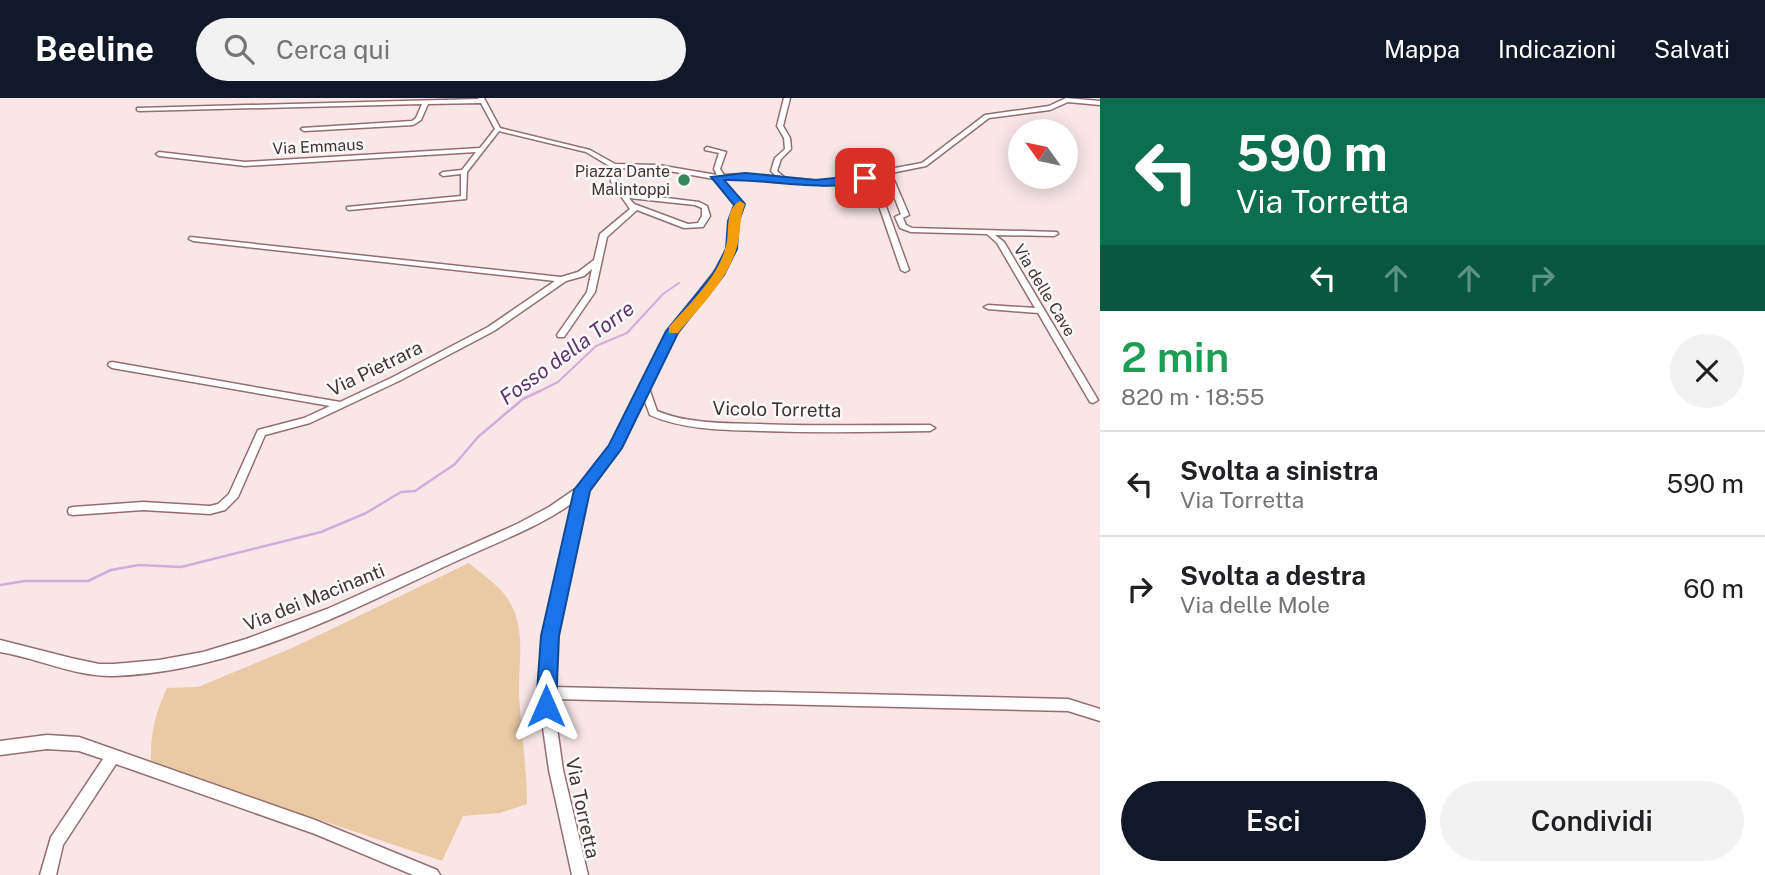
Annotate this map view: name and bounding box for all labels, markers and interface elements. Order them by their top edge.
search box [196,18,686,81]
text: Beeline [35,30,154,68]
icon: search [220,30,258,68]
text: Cerca qui [276,34,390,65]
text: Mappa [1384,35,1460,63]
text: Indicazioni [1498,35,1616,63]
text: Salvati [1654,35,1730,63]
north arrow [1008,119,1078,189]
map controls [1008,119,1078,189]
text: 590 m [1236,124,1388,182]
icon: left [1121,126,1212,217]
street label: Via Emmaus [272,135,364,158]
pin [835,148,895,208]
icon: arrive [846,159,884,197]
place label: Piazza Dante Malintoppi [575,162,670,199]
marker: Piazza Dante Malintoppi [676,172,692,188]
text: Via Torretta [1236,183,1409,220]
street label: Via delle Cave [1010,241,1080,340]
icon: left [1304,259,1342,297]
icon: ahead [1377,259,1415,297]
icon: ahead [1450,259,1488,297]
icon: right [1523,259,1561,297]
water label: Fosso della Torre [495,295,639,410]
text: 2 min [1121,332,1229,381]
button: close [1670,334,1744,408]
street label: Via Pietrara [324,336,426,400]
text: 820 m · 18:55 [1121,383,1264,410]
street label: Vicolo Torretta [712,397,842,421]
text: Svolta a sinistra [1180,455,1378,486]
icon: left [1121,465,1159,503]
text: 590 m [1667,468,1744,499]
text: Via Torretta [1180,486,1304,513]
street label: Via dei Macinanti [240,559,388,635]
text: Svolta a destra [1180,560,1366,591]
icon: right [1121,570,1159,608]
text: 60 m [1683,573,1744,604]
text: Via delle Mole [1180,591,1330,618]
position arrow [509,669,583,743]
street label: Via Torretta [562,756,604,860]
button: Esci [1121,781,1426,861]
button: Condividi [1440,781,1744,861]

